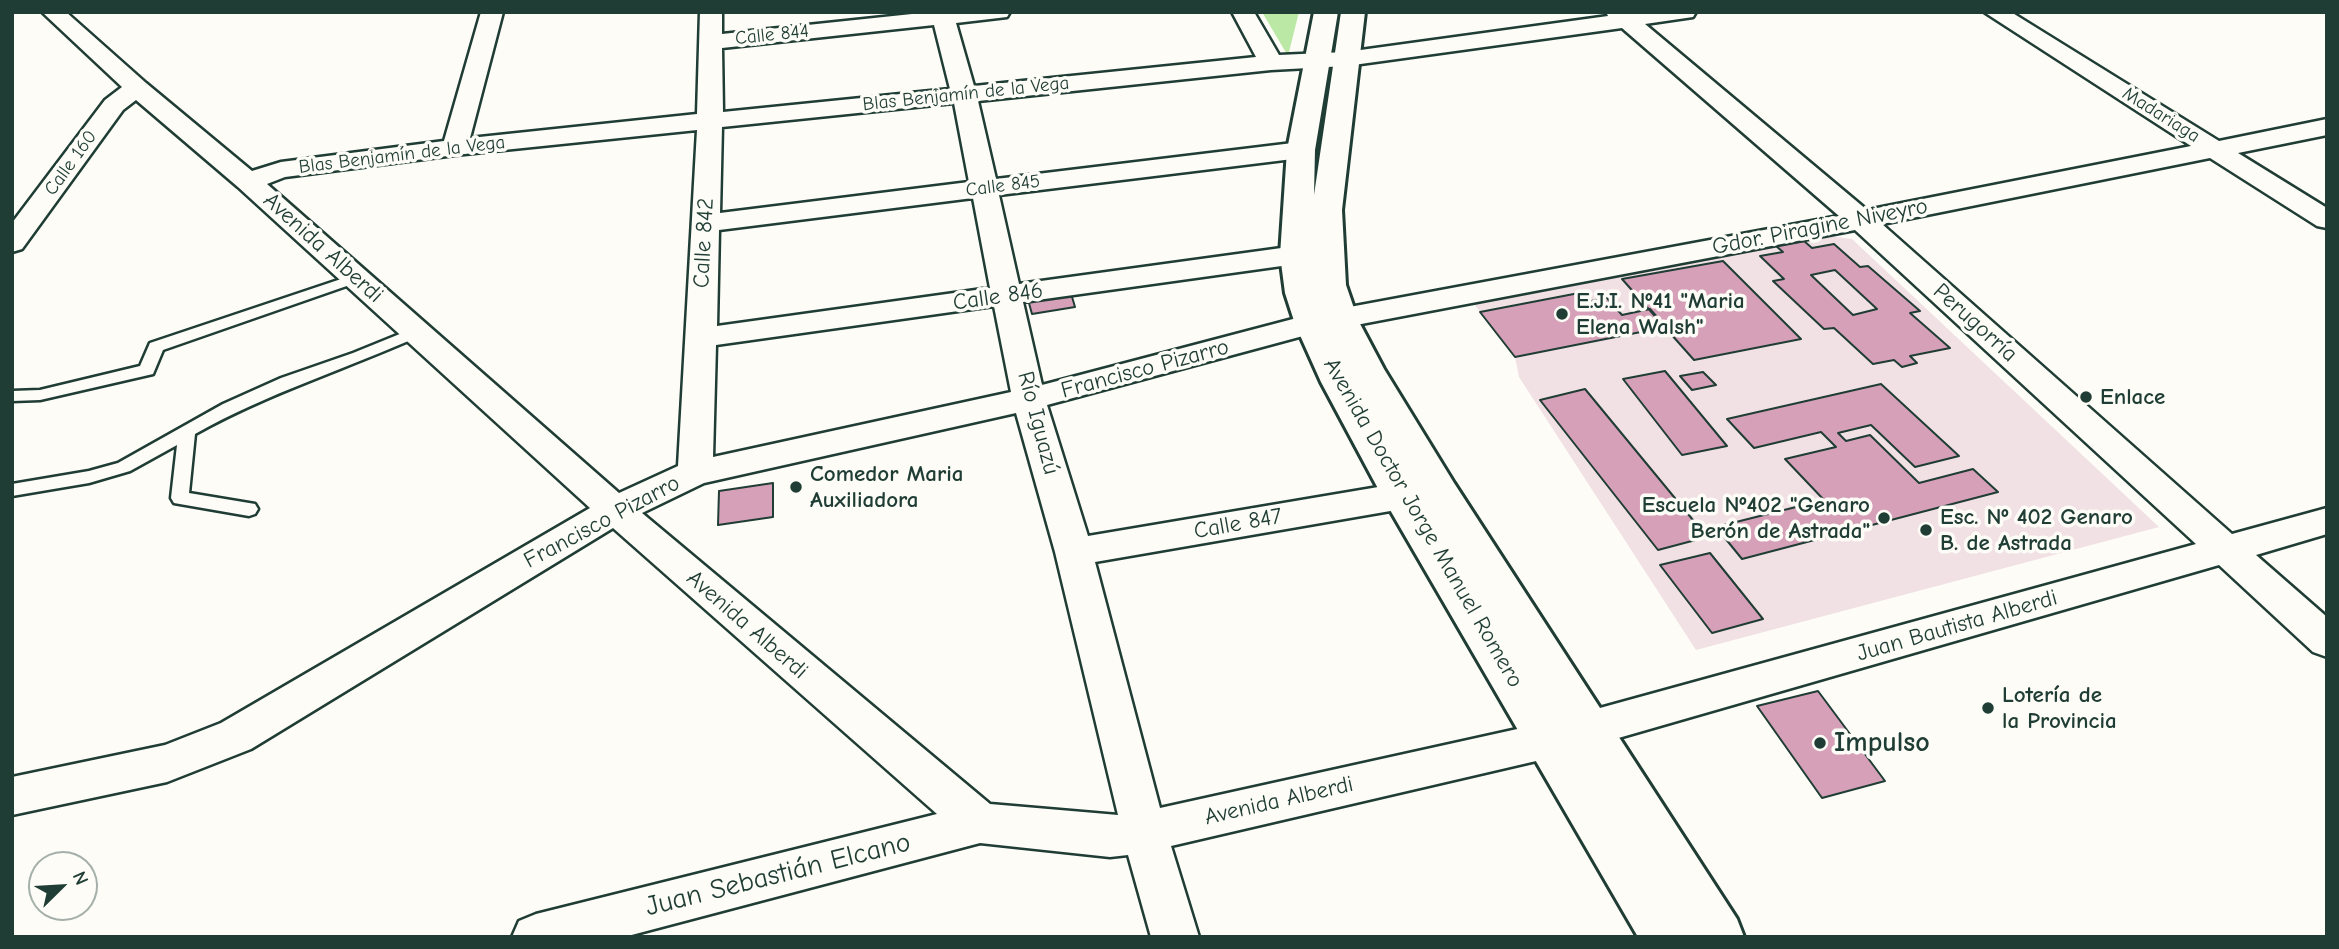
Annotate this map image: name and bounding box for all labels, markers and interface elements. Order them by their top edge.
street label: Calle 844 [734,20,810,50]
street label: Blas Benjamín de la Vega [862,72,1070,116]
street label: Madariaga [2118,82,2204,148]
street label: Calle 160 [40,126,102,200]
street label: Blas Benjamín de la Vega [298,131,506,179]
street label: Calle 845 [964,170,1042,202]
street label: Avenida Alberdi [257,187,389,309]
street label: Gdor. Piragine Niveyro [1710,193,1930,261]
street label: Calle 842 [688,197,720,289]
street label: Calle 846 [951,277,1045,317]
street label: Perugorría [1927,278,2023,368]
place label: E.J.I. Nº41 "Maria Elena Walsh" [1576,287,1745,341]
marker: E.J.I. Nº41 "Maria Elena Walsh" [1554,306,1570,322]
street label: Francisco Pizarro [1058,333,1232,405]
street label: Avenida Doctor Jorge Manuel Romero [1317,353,1529,693]
street label: Río Iguazú [1011,369,1065,477]
place label: Enlace [2100,383,2165,411]
marker: Enlace [2078,389,2094,405]
place label: Comedor Maria Auxiliadora [810,460,963,514]
street label: Francisco Pizarro [519,469,685,575]
marker: Comedor Maria Auxiliadora [788,479,804,495]
place label: Escuela Nº402 "Genaro Berón de Astrada" [1642,491,1870,545]
street label: Calle 847 [1192,503,1284,545]
place label: Esc. Nº 402 Genaro B. de Astrada [1940,503,2133,557]
marker: Escuela Nº402 "Genaro Berón de Astrada" [1876,510,1892,526]
marker: Esc. Nº 402 Genaro B. de Astrada [1918,522,1934,538]
street label: Avenida Alberdi [681,565,813,685]
street label: Juan Bautista Alberdi [1854,584,2060,668]
place label: Lotería de la Provincia [2002,681,2117,735]
marker: Lotería de la Provincia [1980,700,1996,716]
place label: Impulso [1834,726,1930,760]
marker: Impulso [1812,735,1828,751]
street label: Avenida Alberdi [1202,770,1356,832]
street label: Juan Sebastián Elcano [642,826,914,924]
north arrow [28,851,98,921]
text: N [68,868,93,888]

